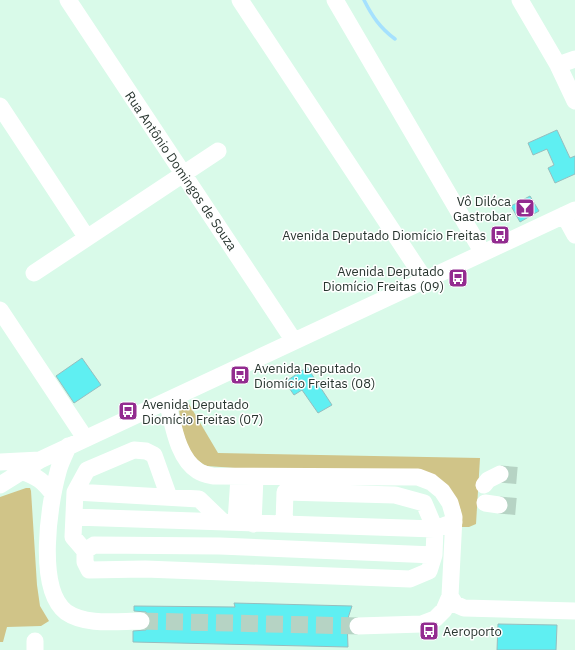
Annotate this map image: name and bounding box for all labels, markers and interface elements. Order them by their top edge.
street label: Rua Antônio Domingos de Souza [121,88,241,254]
place label: Vô Dilóca Gastrobar [453,193,511,225]
bar icon: Vô Dilóca Gastrobar [514,197,536,219]
bus stop icon: Avenida Deputado Diomício Freitas [489,224,511,246]
place label: Avenida Deputado Diomício Freitas [282,227,486,244]
place label: Avenida Deputado Diomício Freitas (09) [323,263,444,295]
bus stop icon: Avenida Deputado Diomício Freitas (09) [447,267,469,289]
place label: Avenida Deputado Diomício Freitas (08) [254,360,375,392]
bus stop icon: Avenida Deputado Diomício Freitas (08) [229,364,251,386]
place label: Avenida Deputado Diomício Freitas (07) [142,396,263,428]
bus stop icon: Avenida Deputado Diomício Freitas (07) [117,400,139,422]
bus stop icon: Aeroporto [418,620,440,642]
place label: Aeroporto [443,623,502,640]

